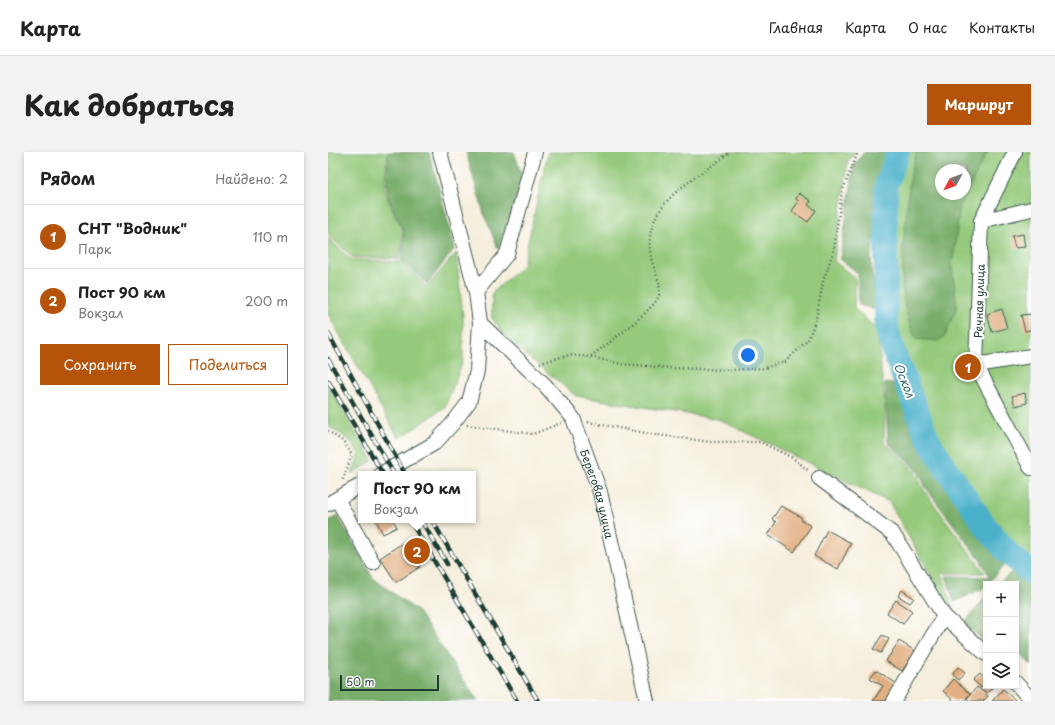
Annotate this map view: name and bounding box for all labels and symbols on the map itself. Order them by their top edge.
north arrow [935,164,971,200]
street label: Речная улица [969,264,989,338]
your location [738,345,758,365]
pin: 1 [955,352,981,382]
water label: Оскол [890,360,920,400]
street label: Береговая улица [577,447,619,540]
pin: 2 [404,536,430,566]
scale bar [340,673,439,692]

